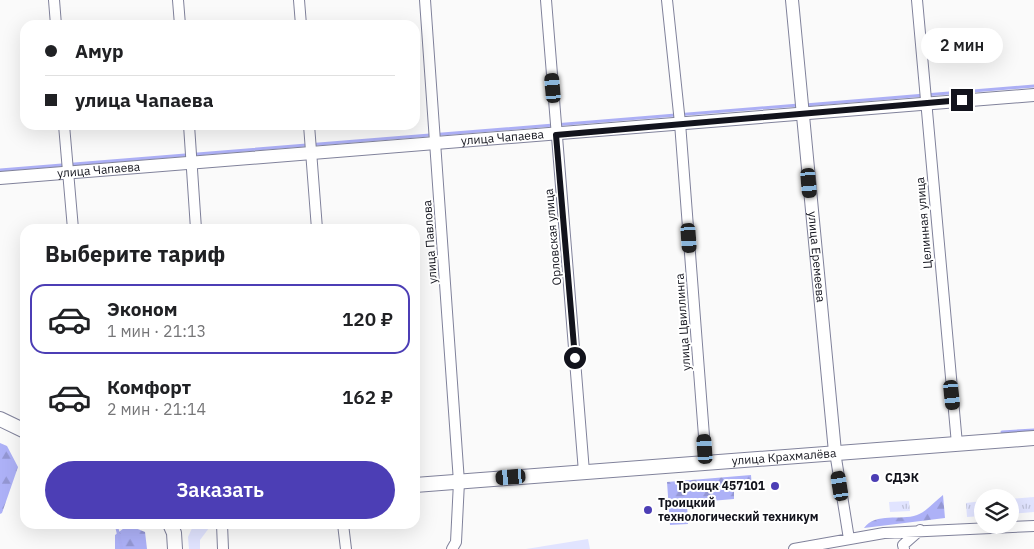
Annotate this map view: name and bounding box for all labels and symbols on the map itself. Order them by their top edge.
callout: 2 мин [921,28,1003,62]
car [544,72,561,104]
route end [951,89,973,111]
street label: улица Чапаева [460,126,545,148]
street label: улица Чапаева [57,159,141,180]
car [800,167,817,199]
street label: Целинная улица [912,176,935,270]
street label: Орловская улица [541,187,564,286]
street label: улица Павлова [419,199,440,284]
street label: улица Еремеева [805,211,829,304]
car [680,223,697,253]
street label: улица Цвиллинга [672,272,693,371]
route start [564,347,586,369]
car [942,379,961,411]
car [696,434,713,464]
street label: улица Крахмалёва [731,445,837,468]
car [495,468,526,486]
car [830,470,849,502]
place label: СДЭК [885,470,919,485]
marker: СДЭК [869,472,881,484]
place label: Троицк 457101 [676,478,765,493]
marker: Троицк 457101 [769,480,781,492]
place label: Троицкий технологический техникум [658,495,818,524]
marker: Троицкий технологический техникум [642,504,654,516]

